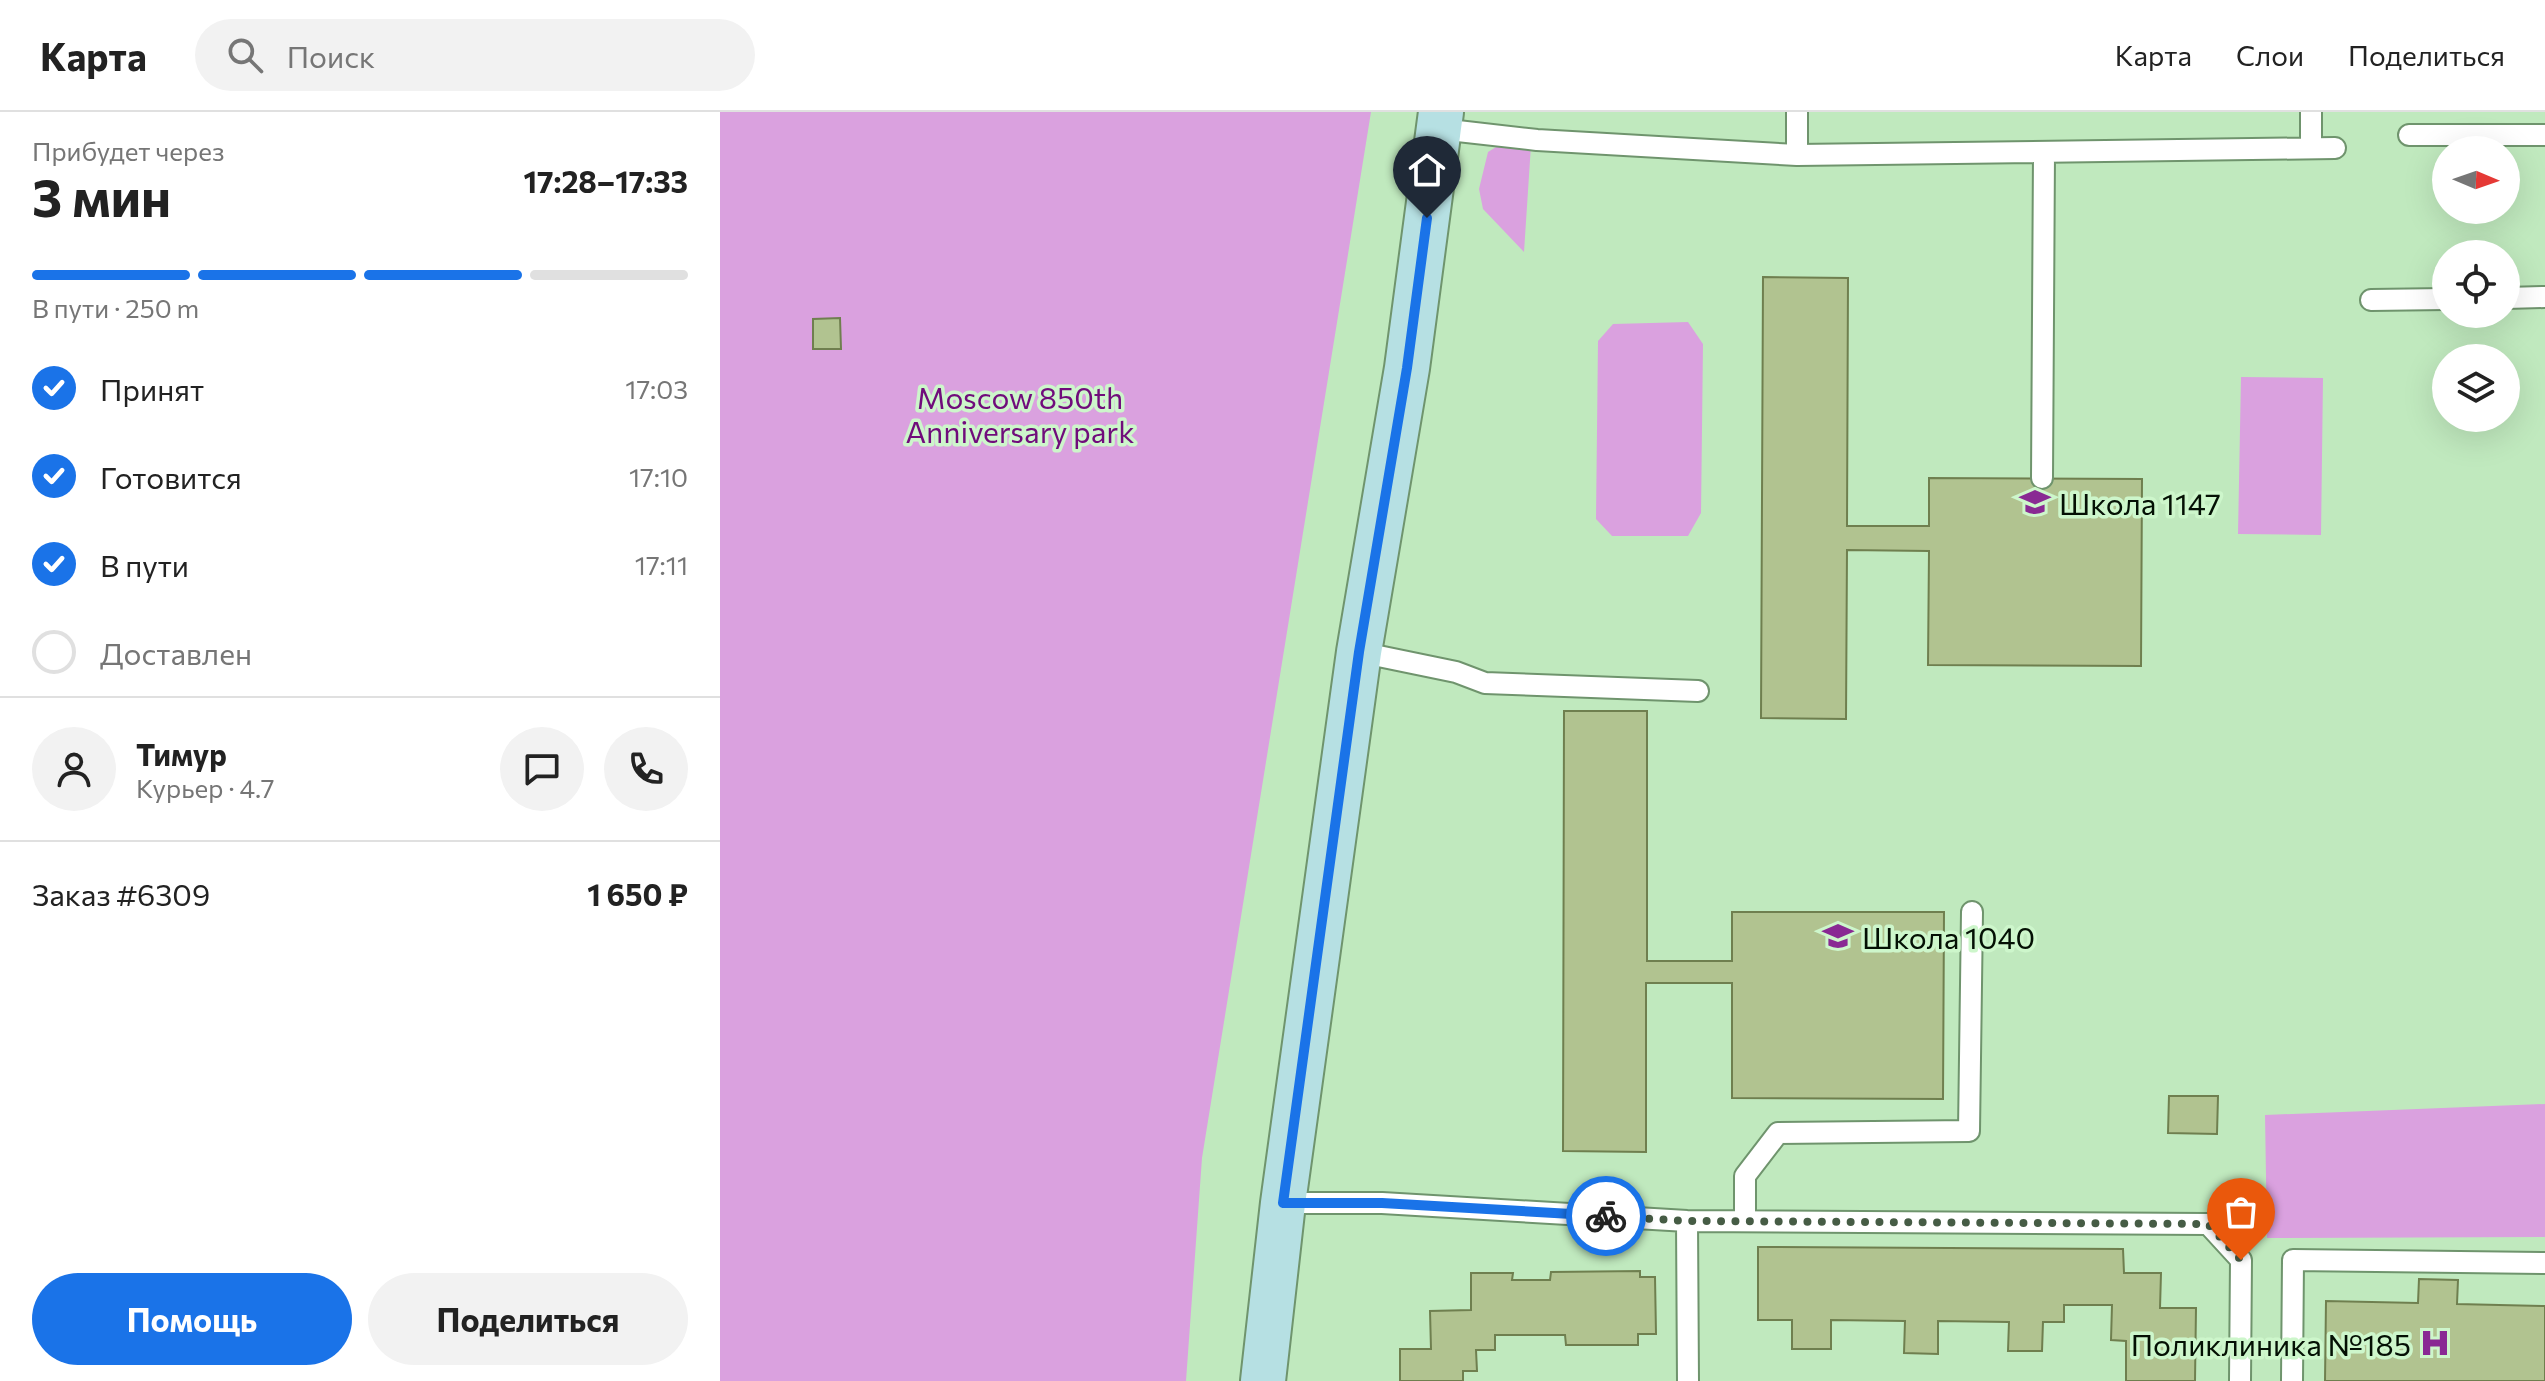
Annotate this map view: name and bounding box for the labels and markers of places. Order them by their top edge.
pin [1393,136,1461,218]
place label: Школа 1147 [2059,484,2221,521]
school or university icon: Школа 1147 [2018,485,2052,519]
place label: Школа 1040 [1862,918,2035,955]
school or university icon: Школа 1040 [1821,919,1855,953]
pin [2207,1178,2275,1260]
place label: Поликлиника №185 [2131,1325,2411,1362]
hospital icon: Поликлиника №185 [2418,1326,2452,1360]

